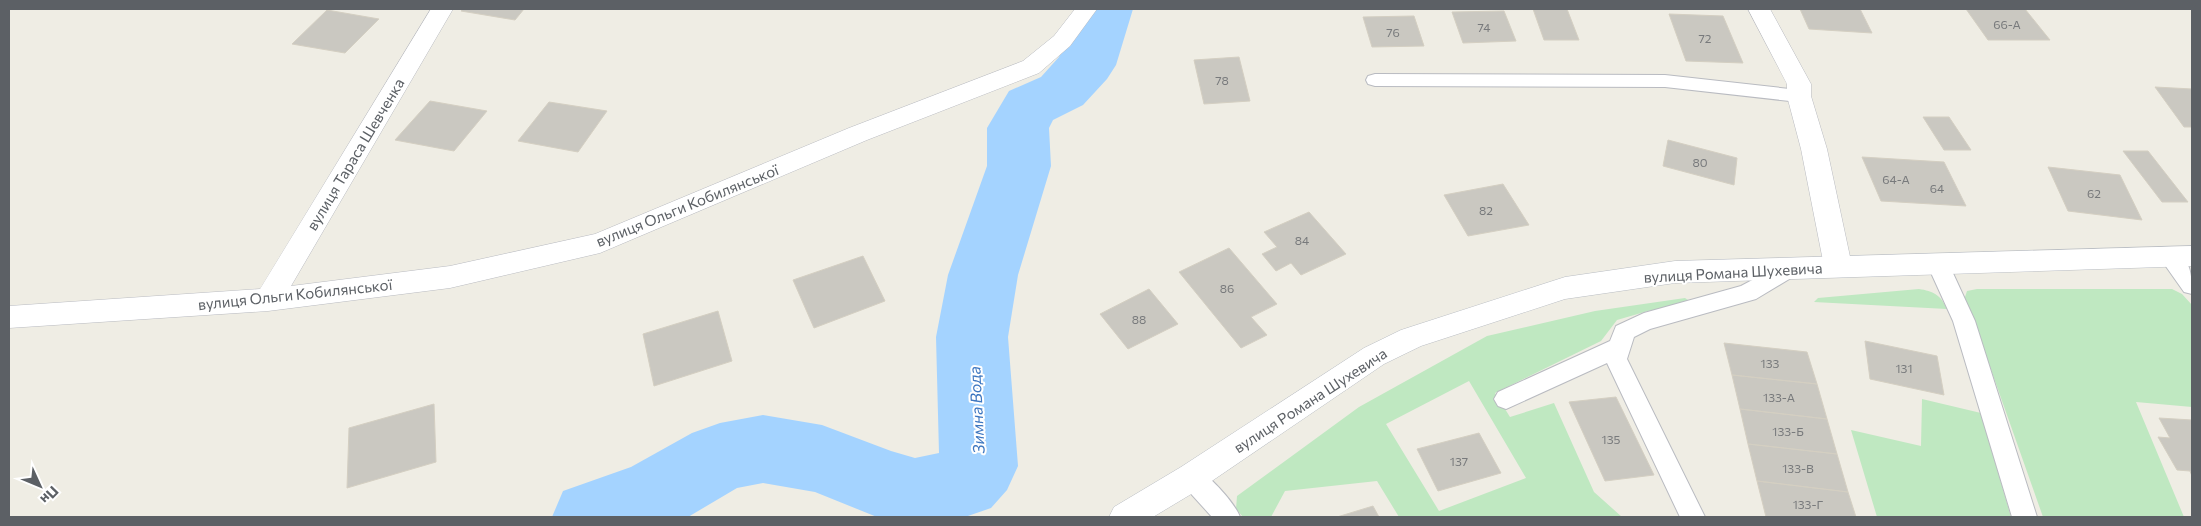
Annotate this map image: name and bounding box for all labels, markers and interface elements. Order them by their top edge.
house number: 66-А [1993,17,2021,31]
house number: 74 [1478,20,1490,34]
house number: 76 [1386,25,1400,39]
house number: 72 [1699,31,1712,45]
house number: 78 [1215,73,1229,87]
street label: вулиця Тараса Шевченка [302,75,408,233]
house number: 80 [1692,155,1708,169]
street label: вулиця Ольги Кобилянської [593,160,782,250]
house number: 64-А [1882,172,1910,186]
house number: 64 [1930,181,1944,195]
house number: 62 [2087,186,2101,200]
house number: 82 [1479,203,1493,217]
house number: 84 [1295,233,1309,247]
street label: вулиця Романа Шухевича [1643,258,1823,286]
street label: вулиця Ольги Кобилянської [197,275,394,313]
house number: 86 [1220,281,1234,295]
house number: 88 [1132,312,1146,326]
street label: вулиця Романа Шухевича [1230,344,1390,456]
house number: 133 [1761,356,1780,370]
house number: 131 [1895,361,1913,375]
water label: Зимна Вода [964,366,988,454]
house number: 133-А [1763,390,1795,404]
house number: 133-Б [1772,424,1804,438]
house number: 135 [1602,432,1621,446]
house number: 137 [1450,454,1468,468]
north arrow [15,461,65,511]
house number: 133-В [1782,461,1814,475]
text: Пн [37,483,62,508]
house number: 133-Г [1793,497,1824,511]

